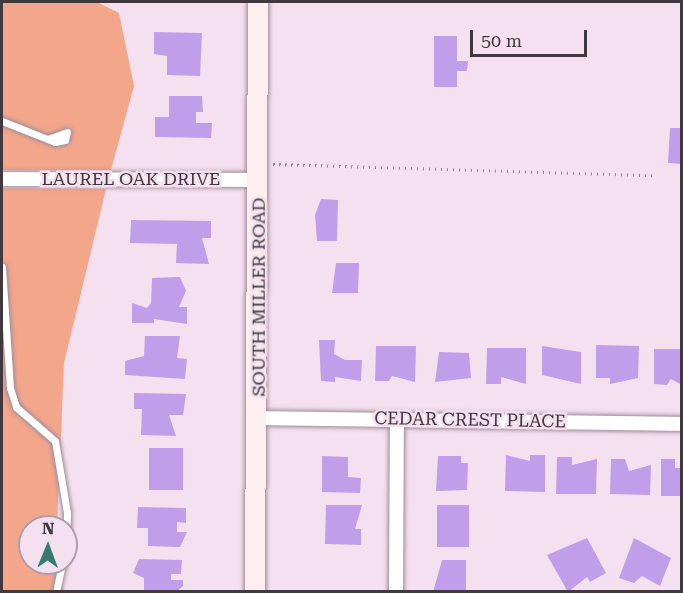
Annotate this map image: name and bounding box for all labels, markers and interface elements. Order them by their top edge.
scale bar [473,18,590,56]
text: 50 m [481,30,522,51]
street label: LAUREL OAK DRIVE [42,168,220,190]
street label: SOUTH MILLER ROAD [248,198,270,396]
street label: CEDAR CREST PLACE [374,408,566,432]
north arrow [18,515,78,575]
text: N [42,519,55,538]

